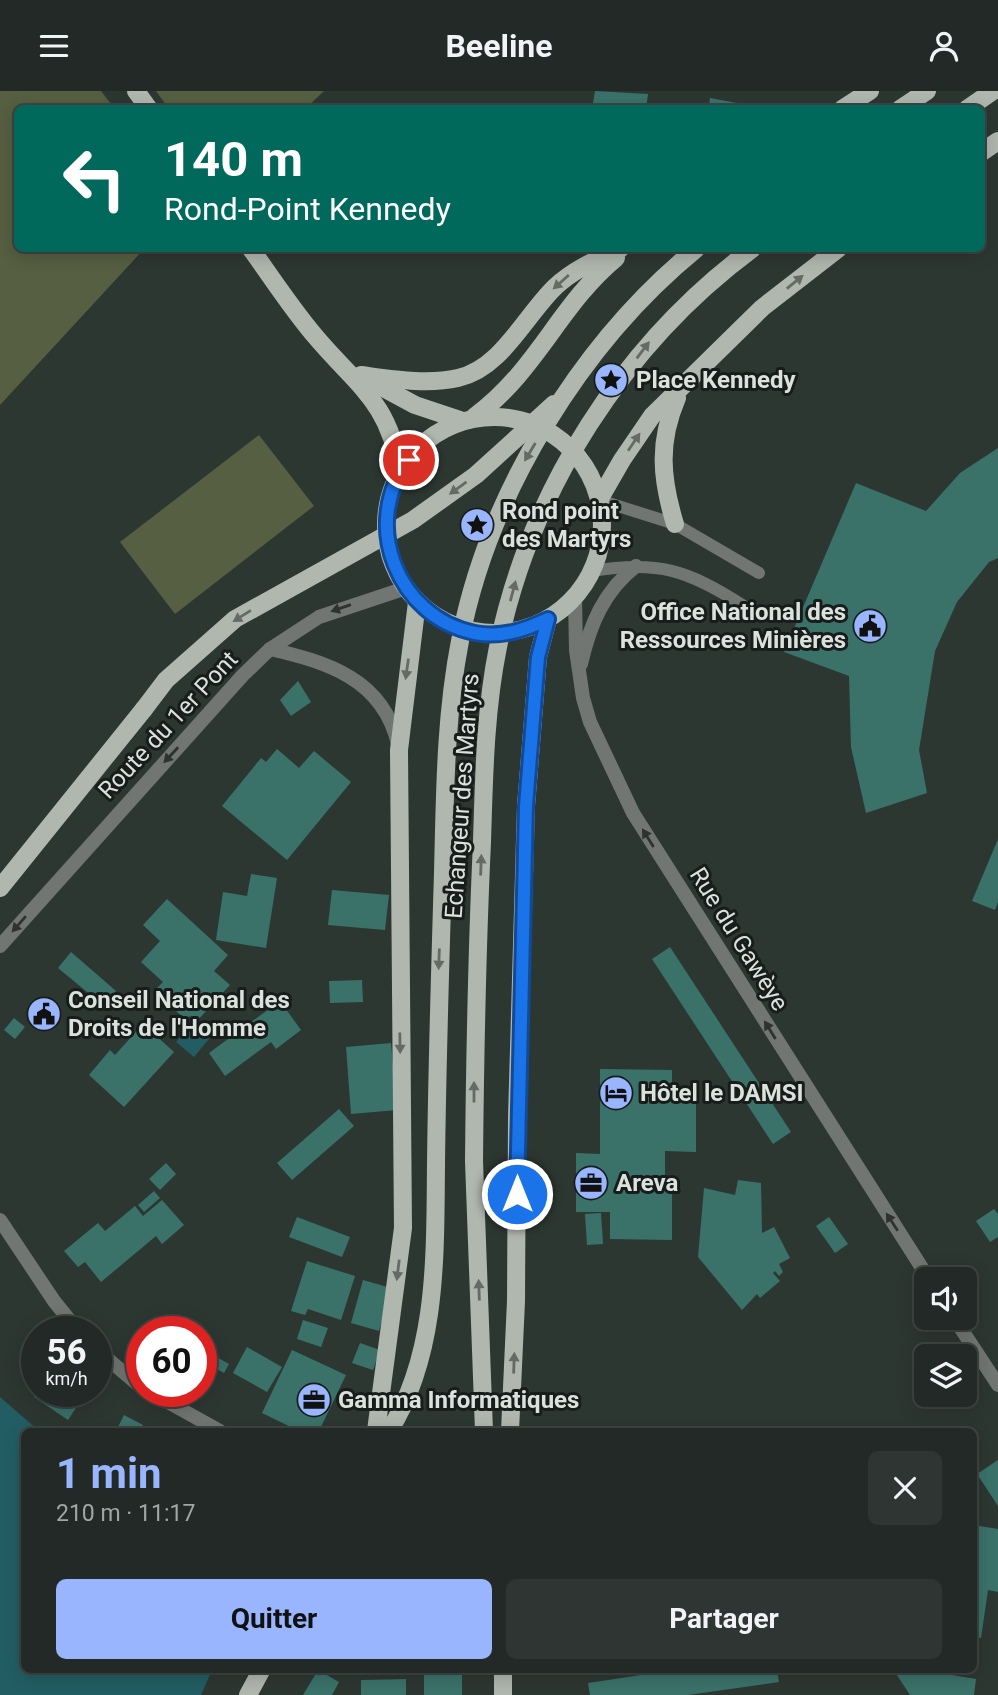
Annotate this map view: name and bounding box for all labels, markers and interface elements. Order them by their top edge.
icon: menu [35,27,73,65]
text: Beeline [445,27,553,65]
icon: person [925,27,963,65]
text: 140 m [164,131,303,188]
icon: left [49,133,140,224]
text: Rond-Point Kennedy [164,190,451,228]
one-way arrow [553,274,570,290]
one-way arrow [785,274,803,289]
one-way arrow [636,341,651,359]
place icon: Place Kennedy [592,361,630,399]
place label: Place Kennedy [636,366,796,394]
pin [379,430,439,490]
one-way arrow [627,433,641,451]
icon: arrive [390,441,428,479]
one-way arrow [524,443,536,462]
one-way arrow [450,480,468,495]
place label: Rond point des Martyrs [502,497,631,553]
place icon: Rond point des Martyrs [458,506,496,544]
one-way arrow [508,580,519,602]
place label: Office National des Ressources Minières [620,598,846,654]
one-way arrow [330,603,351,614]
public building icon: Office National des Ressources Minières [851,607,889,645]
one-way arrow [232,609,251,622]
street label: Route du 1er Pont [93,645,243,804]
one-way arrow [401,658,412,680]
street label: Echangeur des Martyrs [439,672,485,920]
one-way arrow [163,746,179,764]
one-way arrow [642,828,655,847]
one-way arrow [475,854,486,876]
street label: Rue du Gawèye [684,862,794,1016]
one-way arrow [11,915,27,933]
one-way arrow [433,948,444,970]
place label: Conseil National des Droits de l'Homme [68,986,290,1042]
public building icon: Conseil National des Droits de l'Homme [25,995,63,1033]
one-way arrow [763,1021,777,1039]
one-way arrow [394,1032,406,1054]
hotel icon: Hôtel le DAMSI [597,1074,635,1112]
place label: Hôtel le DAMSI [640,1079,803,1107]
one-way arrow [468,1081,480,1103]
position arrow [480,1157,554,1231]
office icon: Areva [572,1164,610,1202]
place label: Areva [616,1169,678,1197]
one-way arrow [885,1213,899,1231]
one-way arrow [393,1259,404,1281]
map controls [914,1267,977,1407]
button: sound [914,1267,977,1330]
one-way arrow [473,1279,484,1301]
speed limit sign: 60 [126,1316,217,1407]
text: 56 [46,1332,87,1373]
button: layers [914,1344,977,1407]
one-way arrow [508,1352,519,1374]
text: km/h [45,1368,88,1389]
office icon: Gamma Informatiques [295,1381,333,1419]
place label: Gamma Informatiques [338,1386,579,1414]
text: 1 min [56,1449,162,1498]
button: close [868,1451,942,1525]
text: 210 m · 11:17 [56,1500,195,1527]
button: Quitter [56,1579,492,1659]
button: Partager [506,1579,942,1659]

